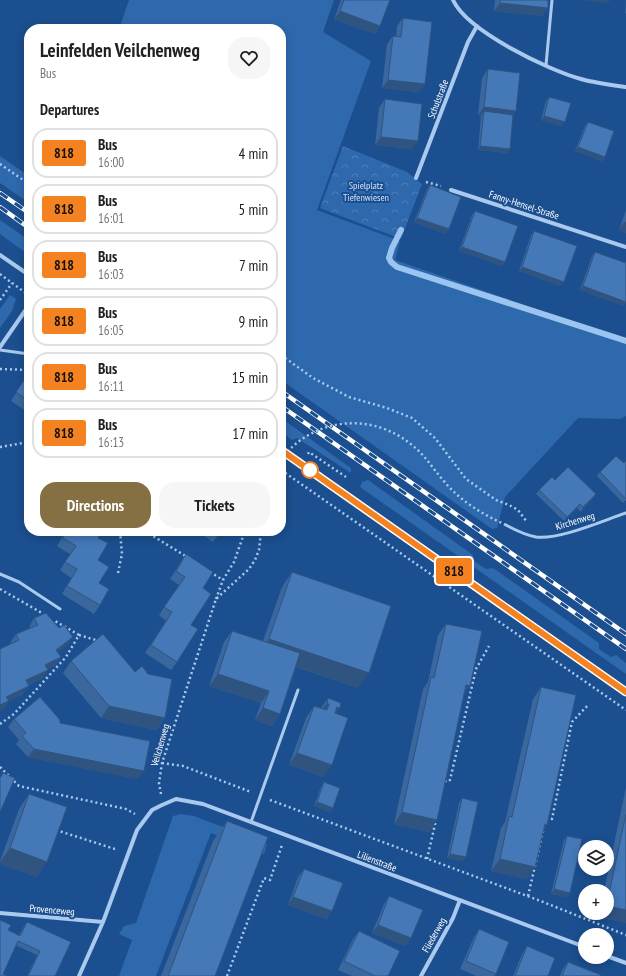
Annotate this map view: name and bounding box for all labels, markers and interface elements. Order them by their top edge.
button: heart [228,37,270,79]
text: Leinfelden Veilchenweg [40,38,200,62]
text: Bus [40,65,56,82]
street label: Schulstraße [425,78,451,120]
text: Departures [40,100,99,119]
text: Bus [98,135,117,154]
text: 818 [54,144,74,162]
text: 4 min [238,144,268,163]
text: 16:00 [98,154,124,171]
park label: Spielplatz Tiefenwiesen [343,179,389,204]
street label: Fanny-Hensel-Straße [487,188,561,222]
text: Bus [98,191,117,210]
text: 818 [54,200,74,218]
text: 5 min [238,200,268,219]
text: 16:01 [98,210,124,227]
text: Bus [98,247,117,266]
text: 818 [54,256,74,274]
text: 7 min [239,256,268,275]
text: 16:03 [98,266,124,283]
text: Bus [98,303,117,322]
text: 818 [54,312,74,330]
text: 9 min [238,312,268,331]
text: 16:05 [98,322,124,339]
text: Bus [98,359,117,378]
text: 818 [54,368,74,386]
text: 15 min [232,368,268,387]
text: 16:11 [98,378,124,395]
text: Bus [98,415,117,434]
text: 818 [54,424,74,442]
text: 17 min [232,424,268,443]
text: 16:13 [98,434,124,451]
unlabelled marker [301,461,319,479]
button: Directions [40,482,151,528]
button: Tickets [159,482,270,528]
street label: Kirchenweg [554,509,596,533]
line badge: 818 [431,558,477,584]
text: 818 [444,562,464,580]
street label: Veilchenweg [147,722,172,769]
map controls [578,840,614,964]
button: layers [578,840,614,876]
street label: Lilienstraße [355,848,399,874]
button: + [578,884,614,920]
street label: Provenceweg [29,902,75,918]
street label: Fliederweg [419,915,449,955]
button: − [578,928,614,964]

